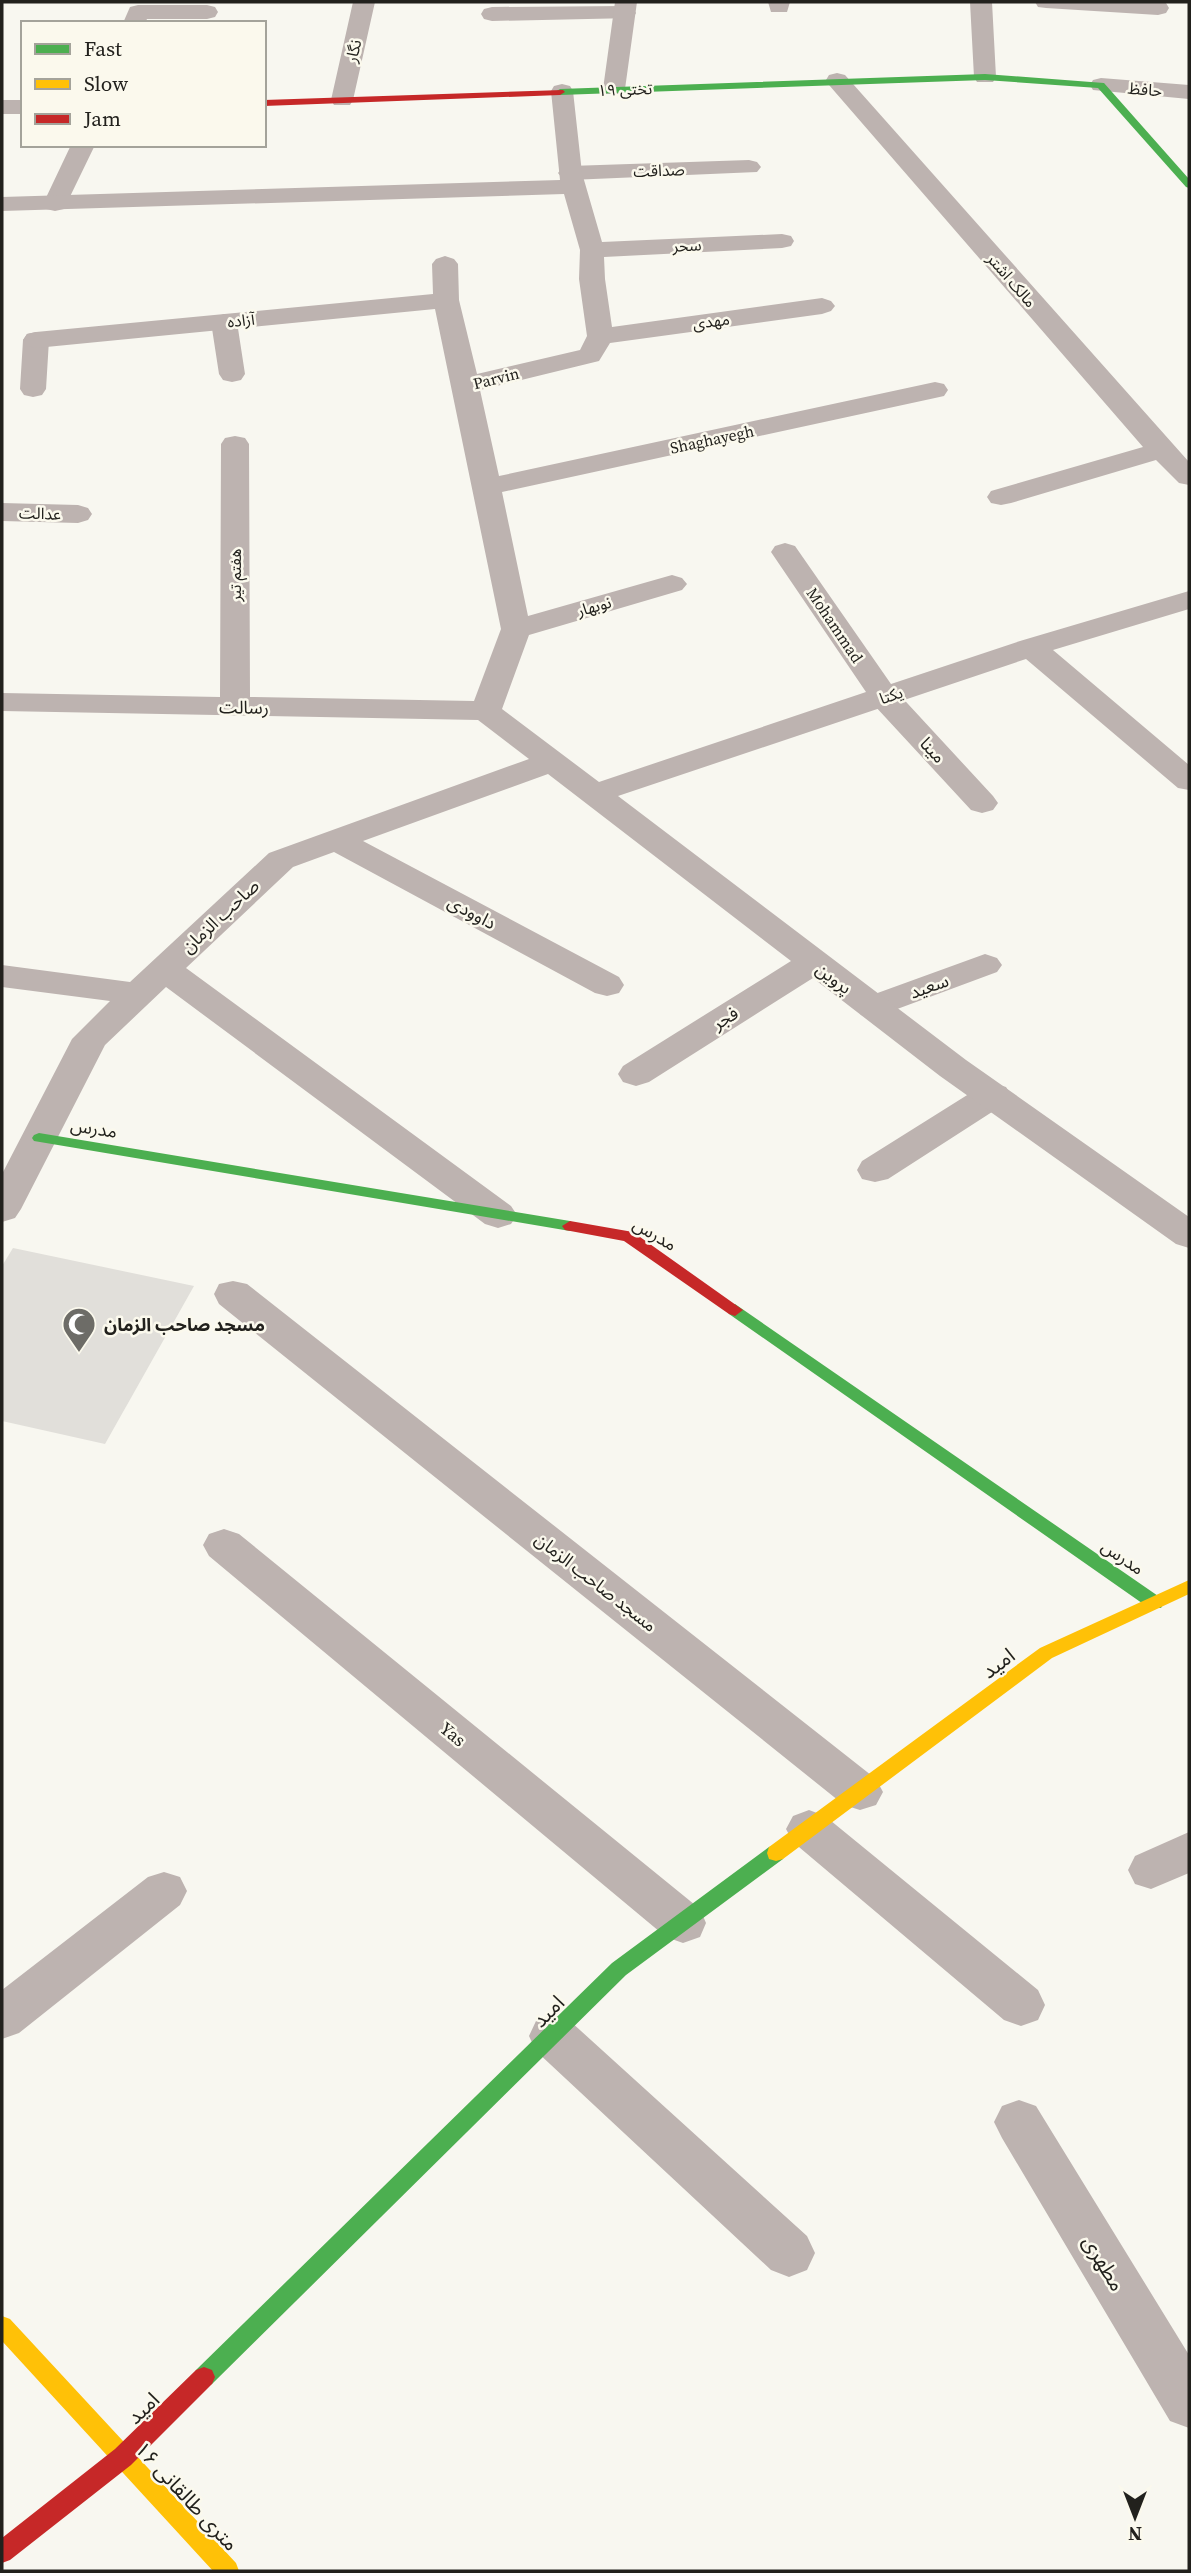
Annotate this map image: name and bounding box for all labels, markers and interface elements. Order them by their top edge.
legend [21,21,266,147]
text: Fast [84,34,122,63]
street label: نگار [339,37,366,66]
text: Slow [84,69,128,98]
street label: تختی ۱۹ [597,77,653,101]
street label: حافظ [1127,77,1163,101]
text: Jam [83,104,121,133]
street label: صداقت [633,158,685,182]
street label: سحر [671,233,702,257]
street label: مالک اشتر [982,247,1042,312]
street label: آزاده [226,308,257,332]
street label: مهدی [691,308,731,334]
street label: Parvin [471,362,522,394]
street label: Shaghayegh [668,419,756,459]
street label: عدالت [19,501,61,525]
street label: هفتم تیر [224,549,248,602]
street label: Mohammad [802,583,868,667]
street label: نوبهار [573,591,614,622]
street label: یکتا [876,681,906,709]
street label: رسالت [219,694,269,720]
street label: مینا [914,731,952,769]
street label: صاحب الزمان [176,873,264,959]
street label: داوودی [444,889,500,935]
street label: پروین [811,956,857,1000]
street label: سعید [906,967,952,1005]
street label: فجر [706,1000,743,1036]
street label: مدرس [69,1112,119,1144]
street label: مدرس [628,1211,682,1257]
mosque icon: مسجد صاحب الزمان [60,1305,98,1354]
place label: مسجد صاحب الزمان [104,1312,265,1337]
street label: مسجد صاحب الزمان [530,1526,662,1638]
street label: مدرس [1097,1533,1149,1581]
street label: امید [975,1641,1021,1685]
street label: Yas [435,1716,471,1752]
street label: امید [525,1988,571,2034]
street label: مطهری [1076,2229,1132,2297]
street label: امید [120,2385,166,2431]
street label: ۱۶ متری طالقانی [129,2435,245,2557]
north arrow [1100,2482,1170,2552]
text: N [1128,2521,1142,2547]

